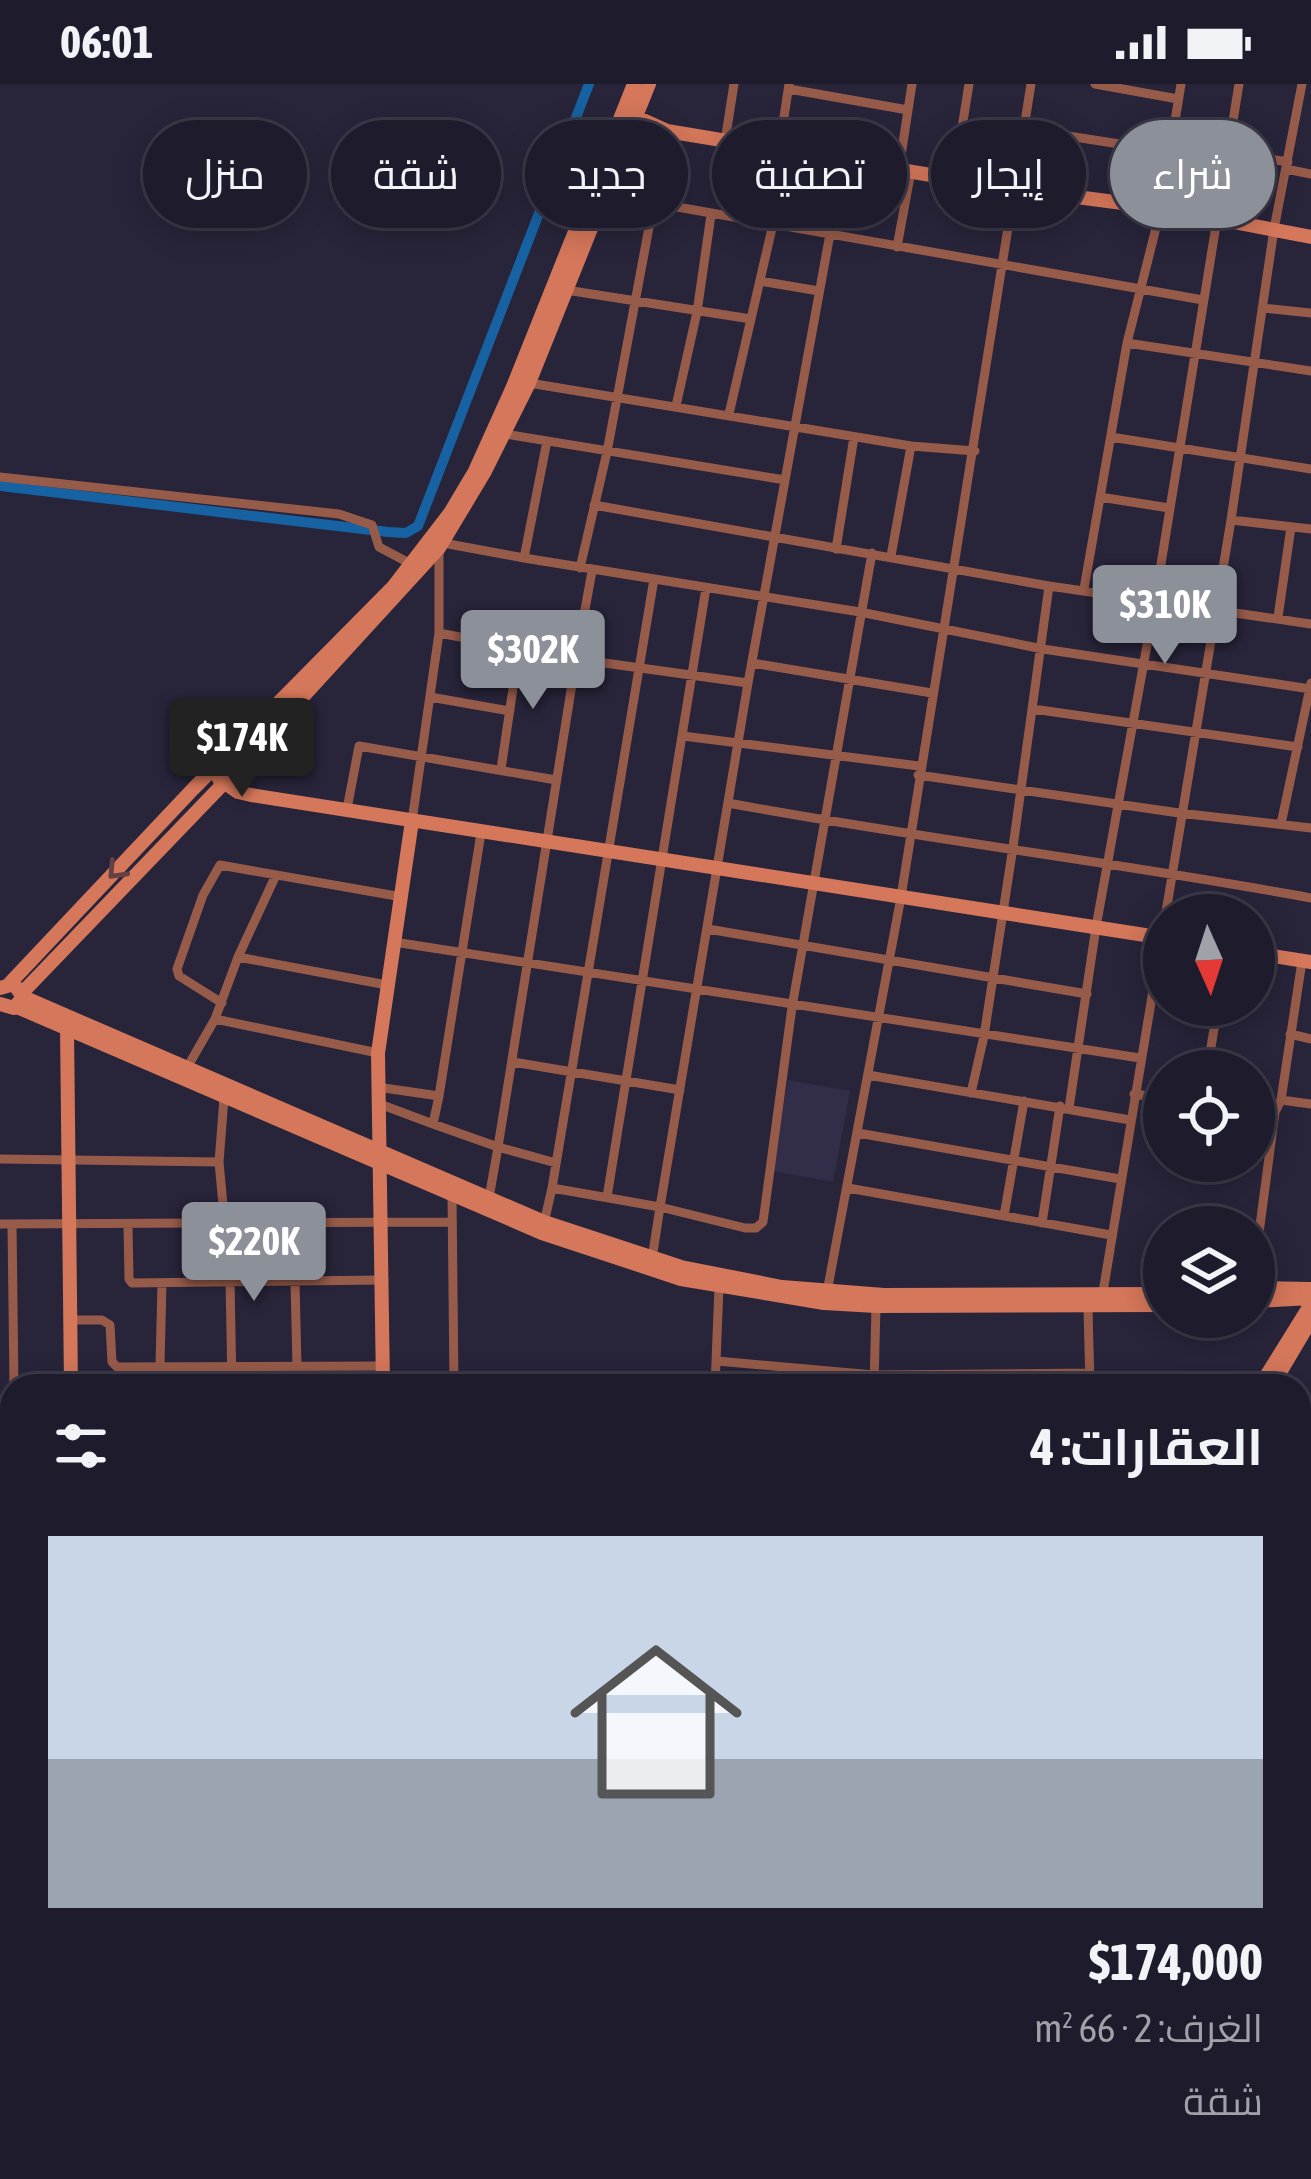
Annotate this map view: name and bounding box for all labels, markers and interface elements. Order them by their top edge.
text: 06:01 [60,16,154,68]
chip: منزل [143,120,307,228]
chip: شقة [331,120,501,228]
chip: جديد [525,120,688,228]
chip: تصفية [712,120,907,228]
chip: إيجار [931,120,1086,228]
chip: شراء [1110,120,1275,228]
pin: $310K [1081,565,1249,667]
text: $310K [1120,582,1210,626]
pin: $302K [449,610,617,712]
text: $302K [488,627,578,671]
pin: $174K [158,698,326,800]
text: $174K [197,715,287,759]
one-way arrow [109,857,131,878]
north arrow [1143,894,1275,1026]
map controls [1143,894,1275,1338]
button: locate [1143,1050,1275,1182]
pin: $220K [170,1202,338,1304]
button: layers [1143,1206,1275,1338]
text: $220K [209,1219,299,1263]
icon: filters [48,1413,114,1479]
text: العقارات: 4 [1030,1417,1263,1476]
icon: home [548,1614,764,1830]
text: $174,000 [1089,1932,1263,1991]
text: الغرف: 2 · 66 m² [1034,2006,1263,2050]
text: شقة [1183,2079,1263,2123]

